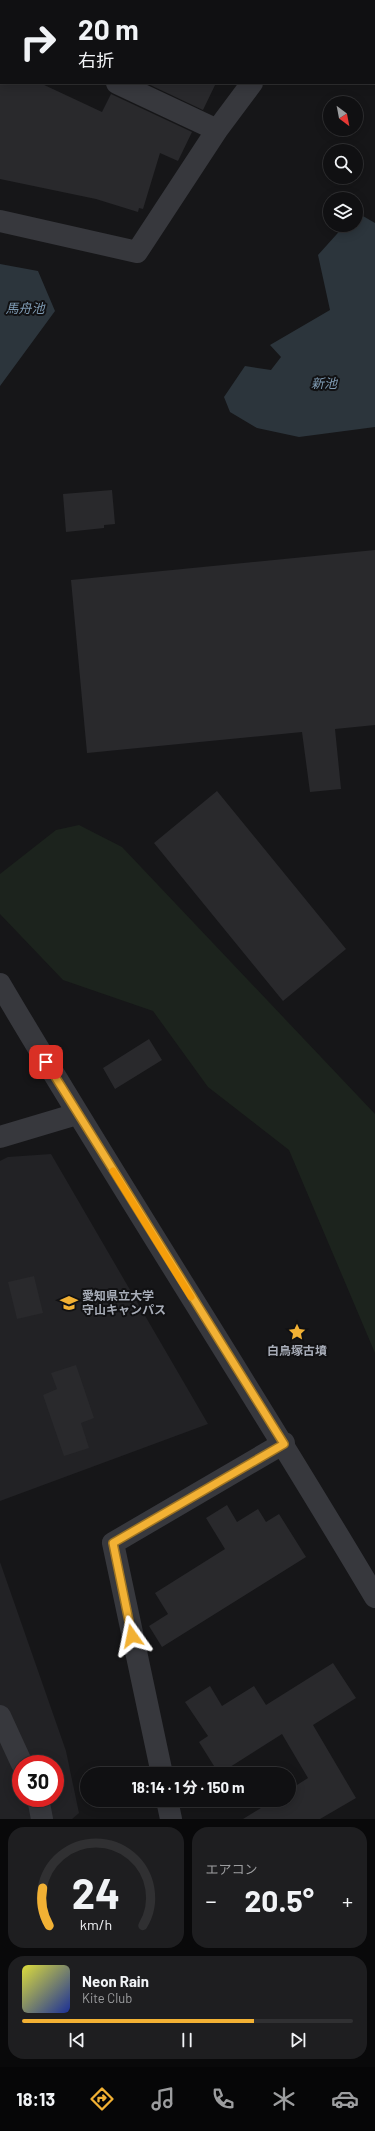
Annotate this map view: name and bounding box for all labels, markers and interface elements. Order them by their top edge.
text: 20 m [78,12,139,46]
icon: right [12,16,64,68]
text: 右折 [78,49,114,71]
north arrow [323,96,363,136]
map controls [323,96,363,232]
button: search [323,144,363,184]
button: layers [323,192,363,232]
water label: 馬舟池 [5,300,46,316]
water label: 新池 [311,375,339,391]
pin [29,1045,63,1079]
icon: arrive [35,1051,57,1073]
place label: 愛知県立大学 守山キャンパス [82,1288,166,1316]
school or university icon: 愛知県立大学 守山キャンパス [59,1293,79,1313]
place icon: 白鳥塚古墳 [287,1322,307,1342]
place label: 白鳥塚古墳 [267,1343,327,1357]
position arrow [111,1615,153,1657]
speed limit sign: 30 [12,1755,64,1807]
text: 18:14 · 1 分 · 150 m [131,1778,245,1796]
text: エアコン [206,1861,258,1877]
text: 24 [72,1866,120,1916]
text: 20.5° [245,1882,314,1918]
text: − [206,1887,217,1913]
text: + [342,1887,353,1913]
text: km/h [80,1915,112,1932]
text: Neon Rain [82,1972,149,1990]
text: Kite Club [82,1990,132,2006]
icon: previous [66,2029,88,2051]
icon: pause [176,2029,198,2051]
icon: next [287,2029,309,2051]
icon: directions [88,2085,116,2113]
icon: music [149,2085,177,2113]
icon: phone [209,2085,237,2113]
icon: climate [270,2085,298,2113]
icon: car [331,2085,359,2113]
text: 18:13 [16,2088,55,2110]

